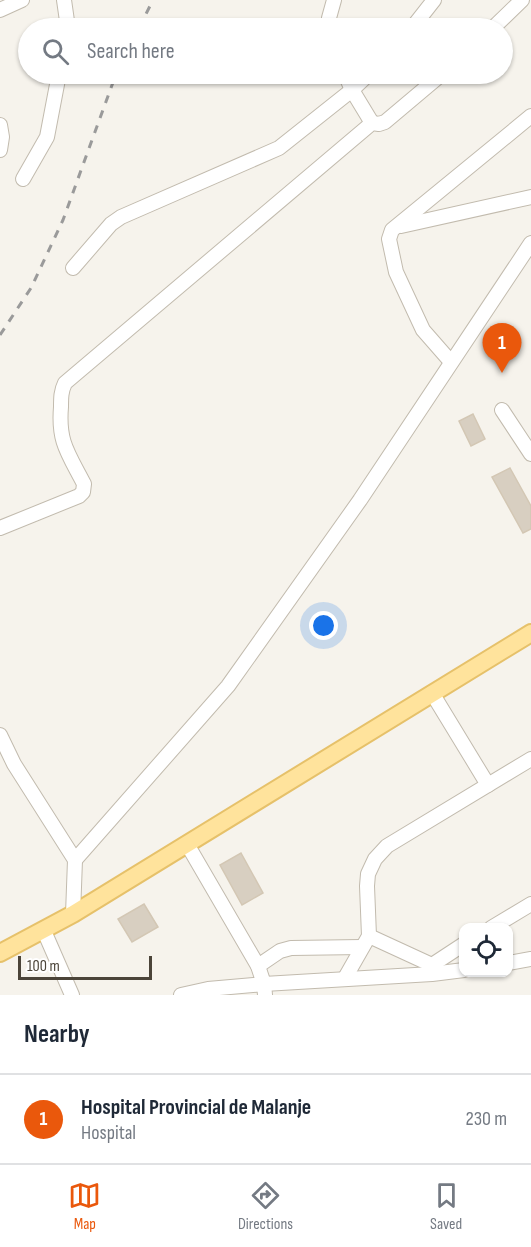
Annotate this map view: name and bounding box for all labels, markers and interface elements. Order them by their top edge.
search box [18,18,513,84]
icon: search [39,35,72,68]
text: Search here [87,38,174,65]
pin: 1 [482,324,522,373]
your location [309,611,338,640]
map controls [459,923,513,977]
button: locate [459,923,513,977]
scale bar [18,953,152,980]
text: 100 m [27,957,60,976]
text: Nearby [24,1019,90,1050]
text: Hospital Provincial de Malanje [81,1094,311,1121]
text: 1 [40,1107,47,1131]
text: 230 m [465,1107,507,1131]
text: Hospital [81,1121,136,1145]
tab: Map [68,1179,101,1234]
tab: Directions [238,1179,293,1234]
tab: Saved [430,1179,463,1234]

